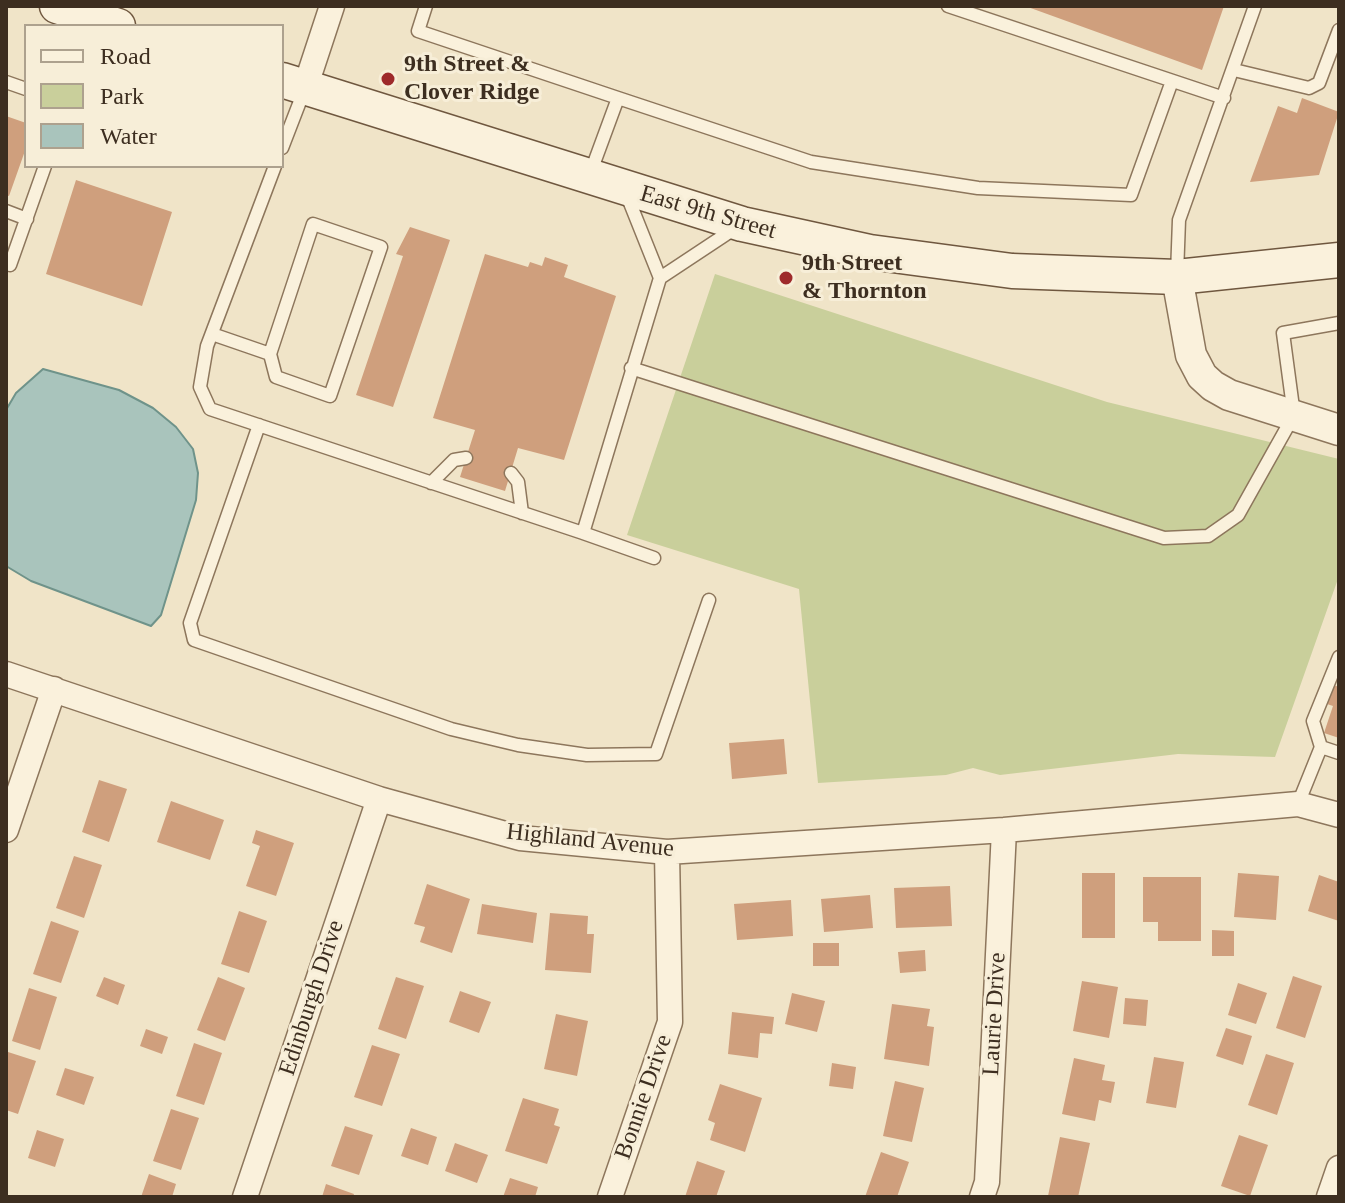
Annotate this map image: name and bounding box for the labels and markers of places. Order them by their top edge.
place label: 9th Street & Clover Ridge [404,51,539,107]
marker: 9th Street & Clover Ridge [379,70,397,88]
place label: 9th Street & Thornton [802,250,927,306]
marker: 9th Street & Thornton [777,269,795,287]

